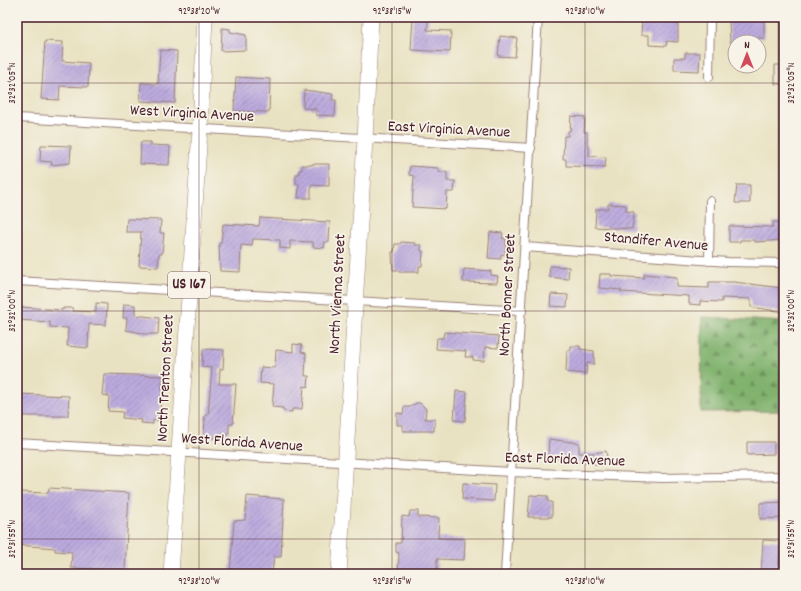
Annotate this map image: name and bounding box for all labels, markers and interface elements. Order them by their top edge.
text: 92°38'20"W [178,5,220,19]
text: 92°38'15"W [373,5,412,19]
text: 92°38'10"W [565,5,605,19]
north arrow [727,34,767,74]
text: N [744,38,750,54]
text: 32°32'05"N [6,62,20,104]
text: 32°32'05"N [785,62,799,104]
street label: West Virginia Avenue [129,99,255,129]
street label: East Virginia Avenue [387,115,511,145]
street label: Standifer Avenue [603,226,709,258]
street label: North Vienna Street [323,233,353,355]
street label: North Bonner Street [493,233,523,357]
road number: US 167 [168,272,210,298]
text: 32°32'00"N [6,290,20,332]
text: 32°32'00"N [785,290,799,332]
street label: North Trenton Street [151,314,181,442]
street label: West Florida Avenue [180,427,304,459]
street label: East Florida Avenue [504,446,626,474]
text: 32°31'55"N [6,520,20,558]
text: 32°31'55"N [785,520,799,558]
text: 92°38'20"W [178,575,220,589]
text: 92°38'15"W [373,575,412,589]
text: 92°38'10"W [565,575,605,589]

